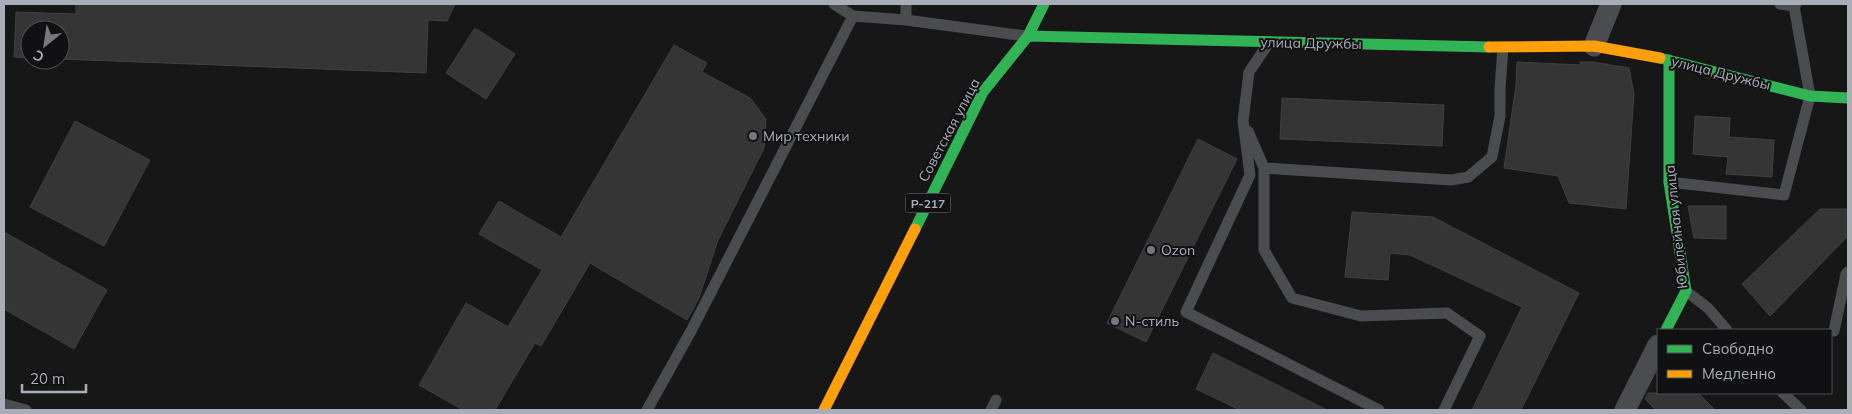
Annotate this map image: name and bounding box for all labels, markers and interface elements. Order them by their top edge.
north arrow [20,20,70,70]
street label: улица Дружбы [1260,33,1362,53]
text: С [30,46,47,66]
street label: улица Дружбы [1670,52,1772,94]
street label: Советская улица [914,75,984,185]
place label: Мир техники [763,127,850,145]
marker: Мир техники [747,130,759,142]
street label: Юбилейная улица [1661,164,1691,290]
road number: Р-217 [906,194,950,212]
place label: Ozon [1161,241,1195,259]
marker: Ozon [1145,244,1157,256]
place label: N-стиль [1125,312,1179,330]
marker: N-стиль [1109,315,1121,327]
legend [1657,329,1832,394]
text: Свободно [1702,339,1774,358]
scale bar [22,362,86,394]
text: Медленно [1702,364,1776,383]
text: 20 m [30,369,65,388]

